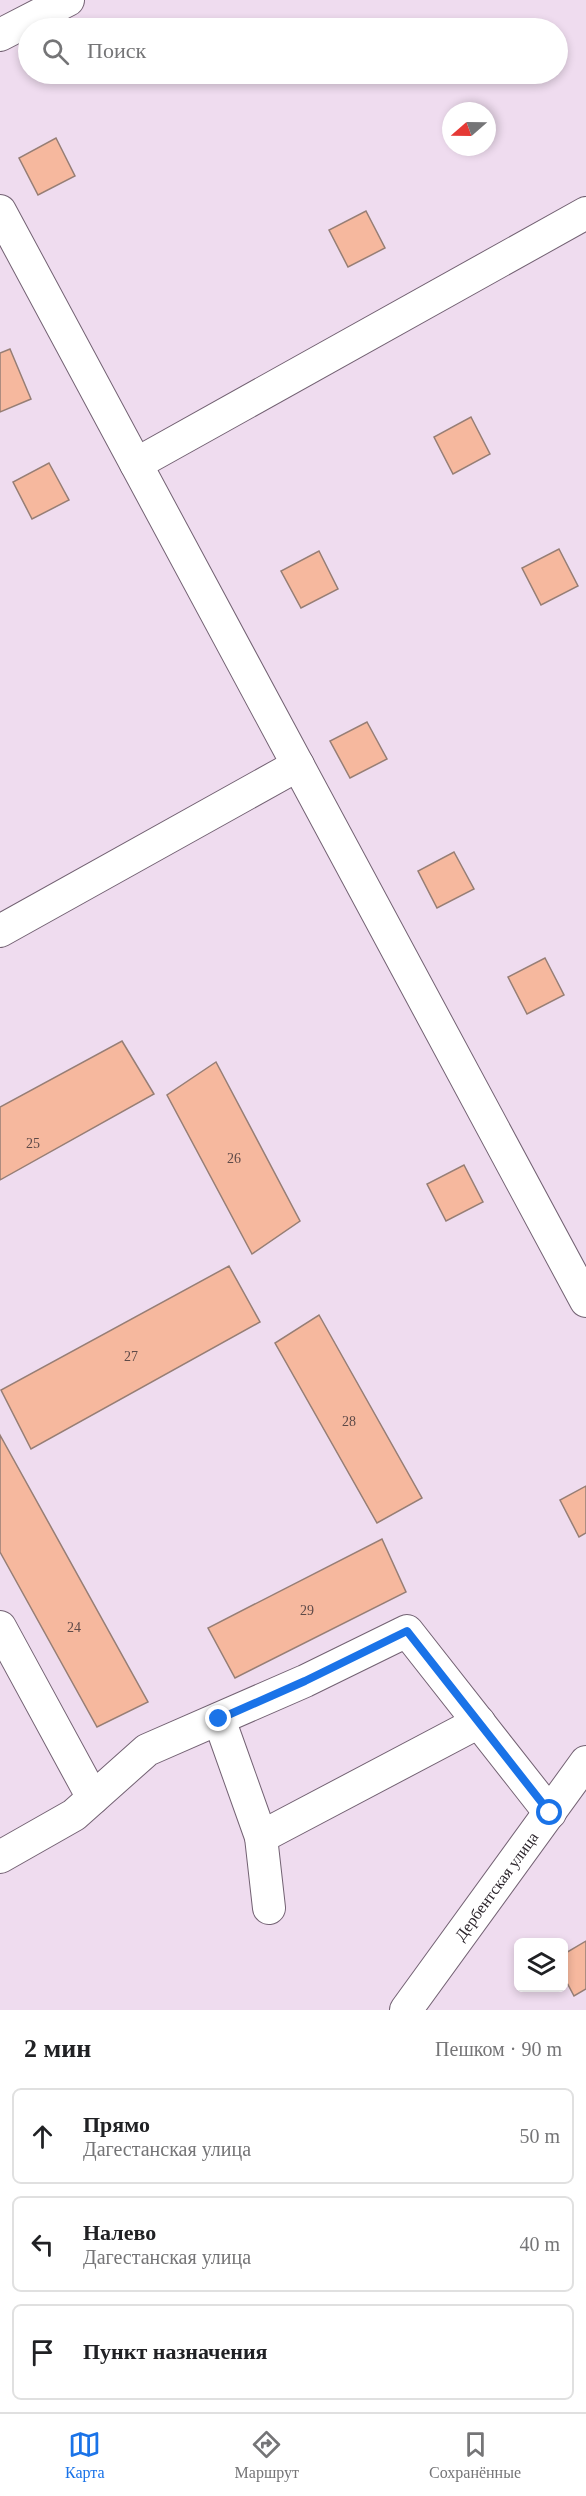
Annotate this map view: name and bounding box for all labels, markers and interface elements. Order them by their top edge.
search box [18,18,568,84]
icon: search [39,35,72,68]
text: Поиск [87,38,146,63]
north arrow [442,102,496,156]
house number: 25 [26,1136,40,1151]
house number: 26 [227,1151,241,1166]
house number: 27 [124,1349,138,1364]
house number: 28 [342,1414,356,1429]
house number: 29 [300,1603,314,1618]
house number: 24 [67,1620,81,1635]
route end [205,1705,231,1731]
route start [536,1799,562,1825]
street label: Дербентская улица [451,1829,542,1944]
map controls [514,1938,568,1992]
button: layers [514,1938,568,1992]
text: 2 мин [24,2034,91,2063]
text: Пешком · 90 m [435,2038,562,2060]
text: Прямо [83,2112,150,2137]
icon: ahead [26,2120,59,2153]
text: 50 m [519,2125,560,2147]
text: Дагестанская улица [83,2138,251,2160]
text: Налево [83,2220,156,2245]
icon: left [26,2228,59,2261]
text: 40 m [519,2233,560,2255]
text: Дагестанская улица [83,2246,251,2268]
icon: arrive [26,2336,59,2369]
text: Пункт назначения [83,2339,268,2364]
tab: Карта [65,2428,105,2482]
tab: Маршрут [235,2428,299,2482]
tab: Сохранённые [429,2428,521,2482]

